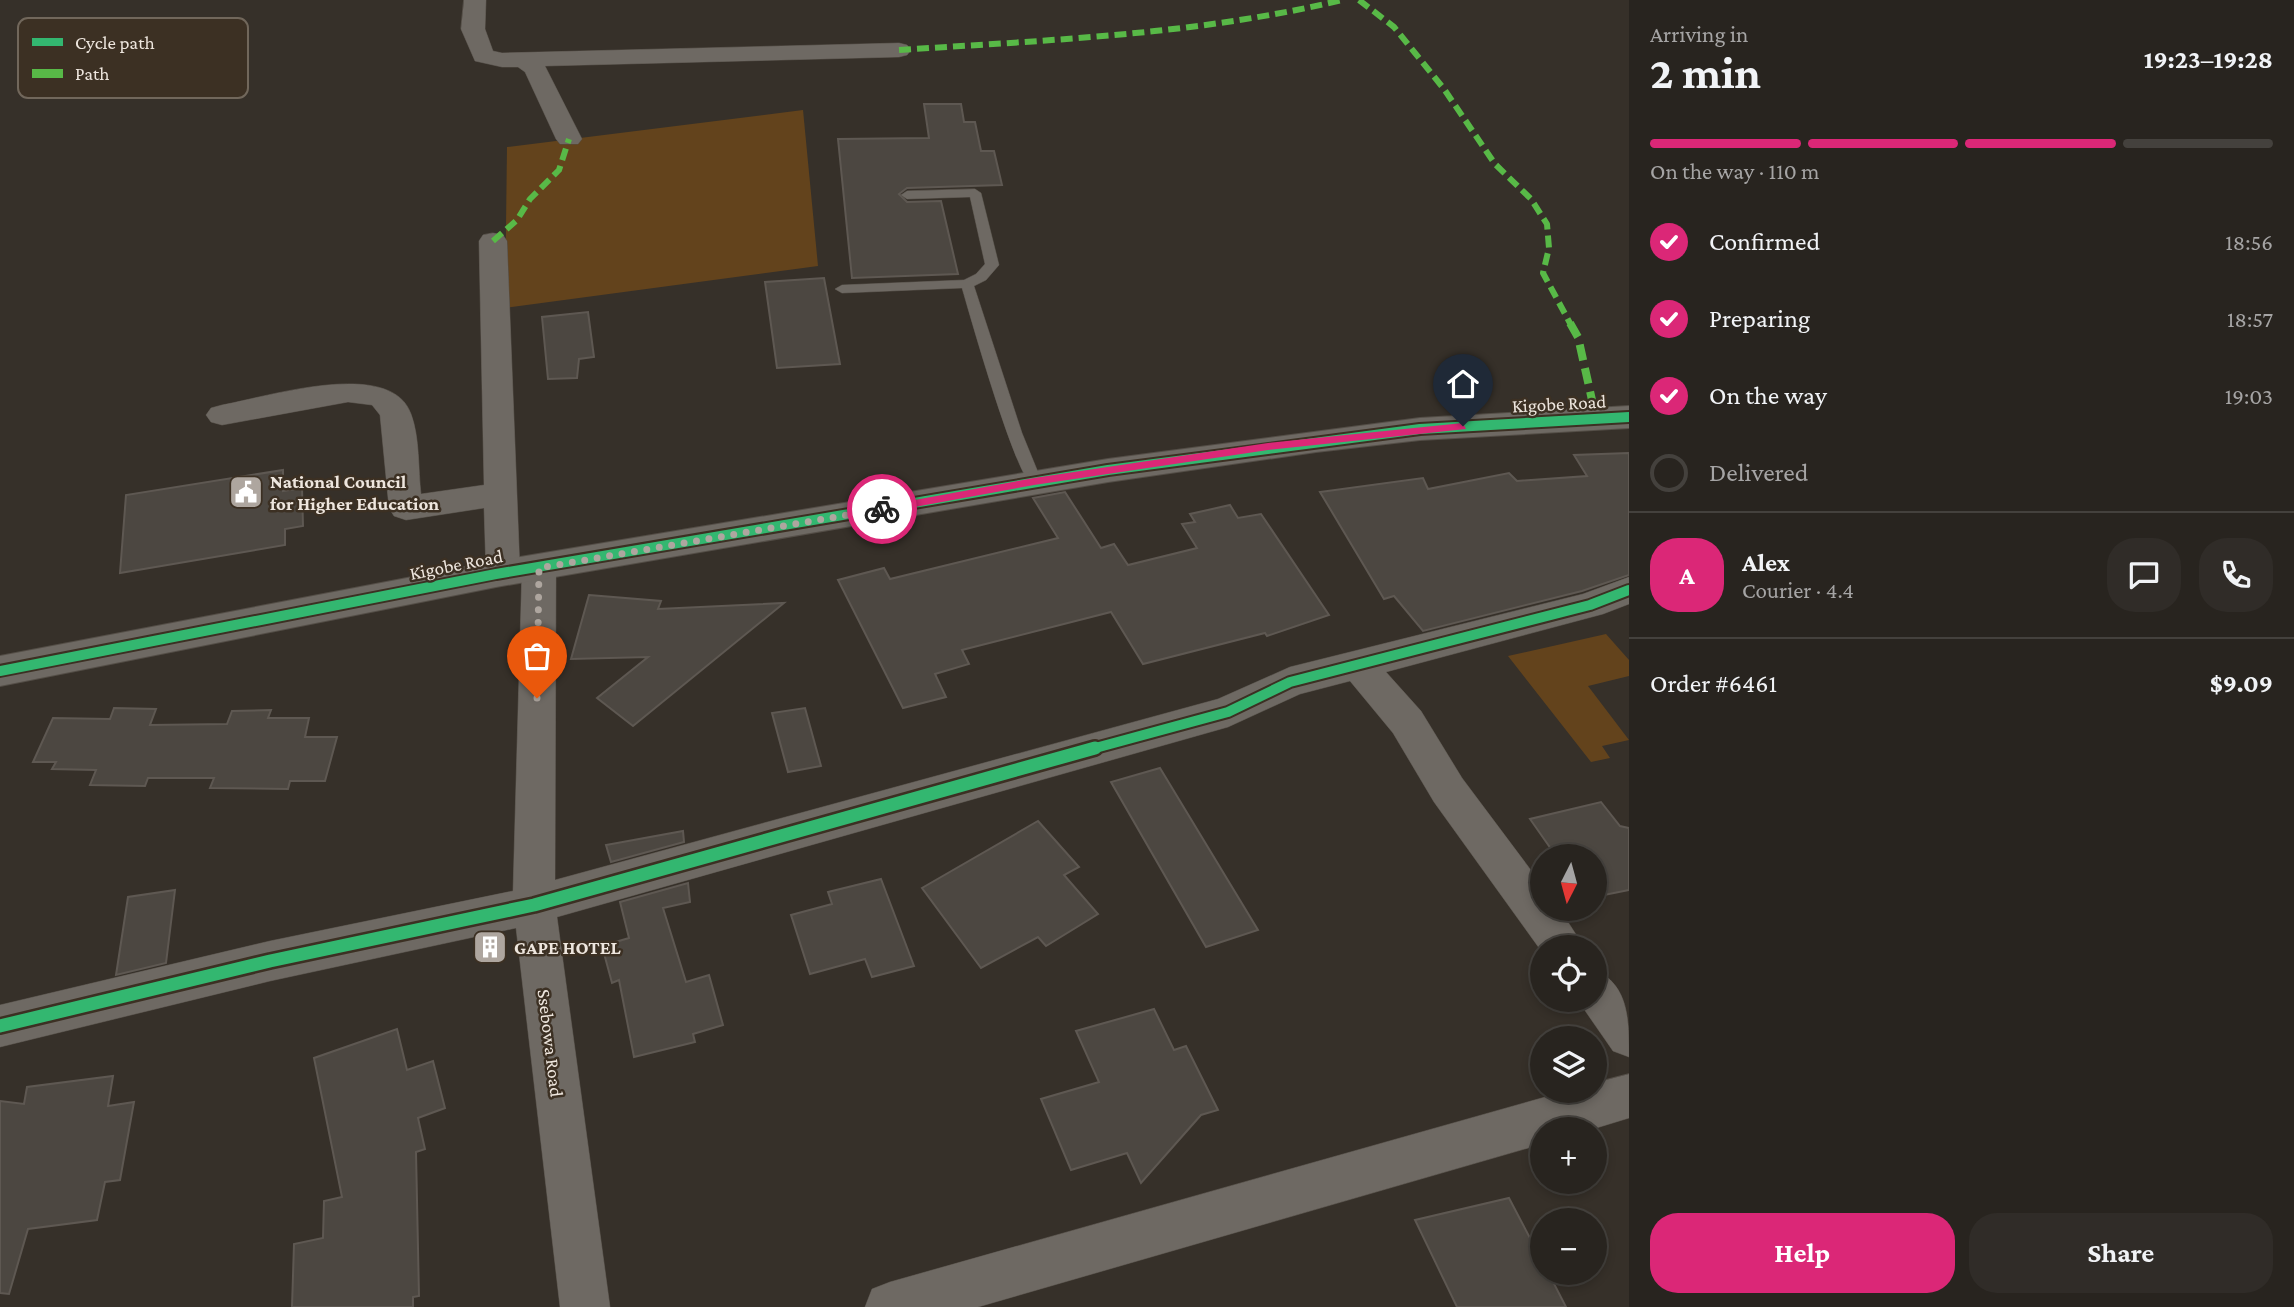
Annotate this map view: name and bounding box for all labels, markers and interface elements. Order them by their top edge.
legend [18,18,248,98]
text: Arriving in [1650,21,1748,47]
text: Cycle path [75,32,155,53]
text: 19:23–19:28 [2144,45,2273,74]
text: 2 min [1650,47,1761,98]
text: Path [75,63,110,84]
text: On the way · 110 m [1650,158,1820,184]
icon: check [1650,223,1688,261]
text: Confirmed [1709,227,1820,256]
text: 18:56 [2225,229,2273,255]
icon: check [1650,300,1688,338]
text: Preparing [1709,304,1810,333]
text: 18:57 [2227,306,2273,332]
pin [1433,354,1493,426]
icon: home [1444,365,1482,403]
icon: check [1650,377,1688,415]
text: On the way [1709,381,1827,410]
text: 19:03 [2225,383,2273,409]
street label: Kigobe Road [1511,391,1607,416]
text: Delivered [1709,458,1808,487]
place label: National Council for Higher Education [270,471,439,514]
public building icon: National Council for Higher Education [227,473,265,511]
courier [847,474,917,544]
icon: bike [863,490,901,528]
button: chat [2107,538,2181,612]
button: phone [2199,538,2273,612]
street label: Kigobe Road [408,545,505,584]
text: Alex [1742,548,1790,577]
text: A [1679,561,1695,590]
text: Courier · 4.4 [1742,577,1854,603]
pin [507,626,567,698]
icon: bag [518,637,556,675]
text: Order #6461 [1650,669,1777,698]
text: $9.09 [2210,669,2273,698]
north arrow [1530,844,1606,920]
map controls [1530,844,1607,1285]
building icon: GAPE HOTEL [471,928,509,966]
button: locate [1530,935,1607,1012]
place label: GAPE HOTEL [514,937,621,958]
street label: Ssebowa Road [533,988,568,1098]
button: layers [1530,1026,1607,1103]
button: + [1530,1117,1607,1194]
button: − [1530,1208,1607,1285]
button: Help [1650,1213,1955,1293]
button: Share [1969,1213,2273,1293]

